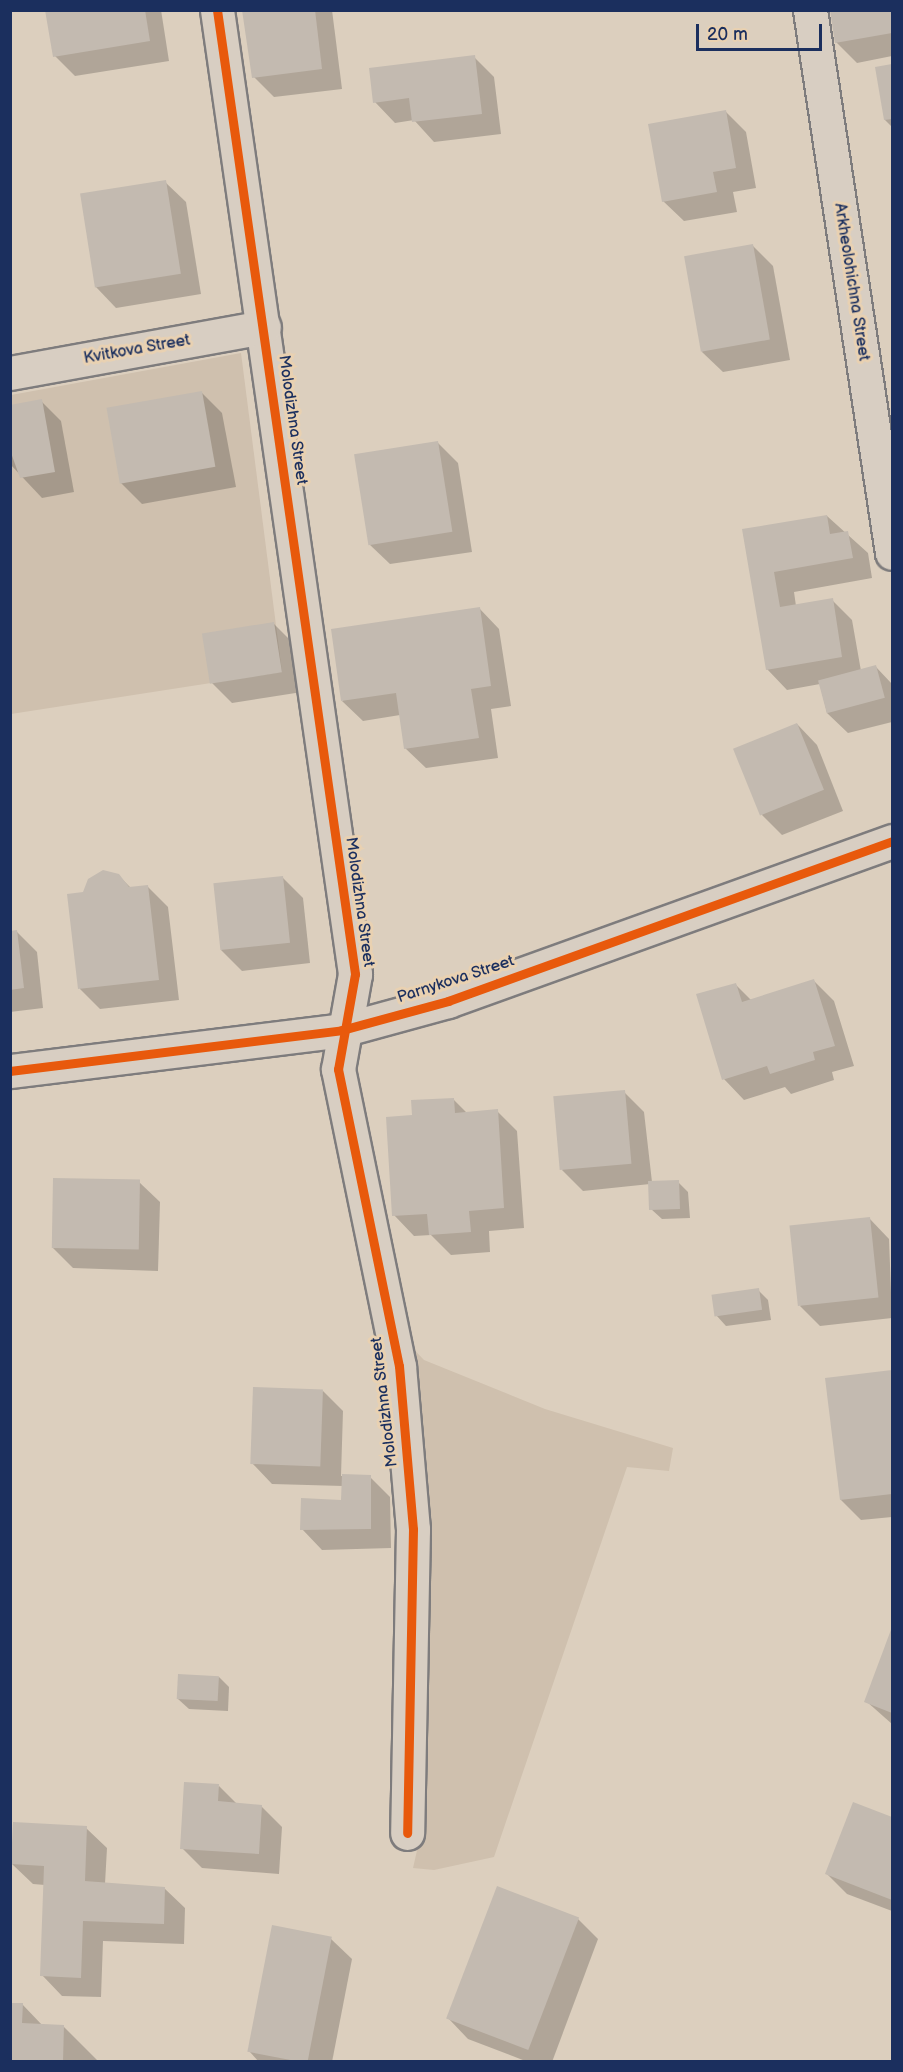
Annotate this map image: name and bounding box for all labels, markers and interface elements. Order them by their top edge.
scale bar [699,12,825,50]
text: 20 m [707,24,748,45]
street label: Arkheolohichna Street [829,202,873,362]
street label: Kvitkova Street [82,331,192,369]
street label: Molodizhna Street [273,354,311,486]
street label: Molodizhna Street [340,836,378,968]
street label: Parnykova Street [395,952,517,1008]
street label: Molodizhna Street [367,1336,403,1468]

